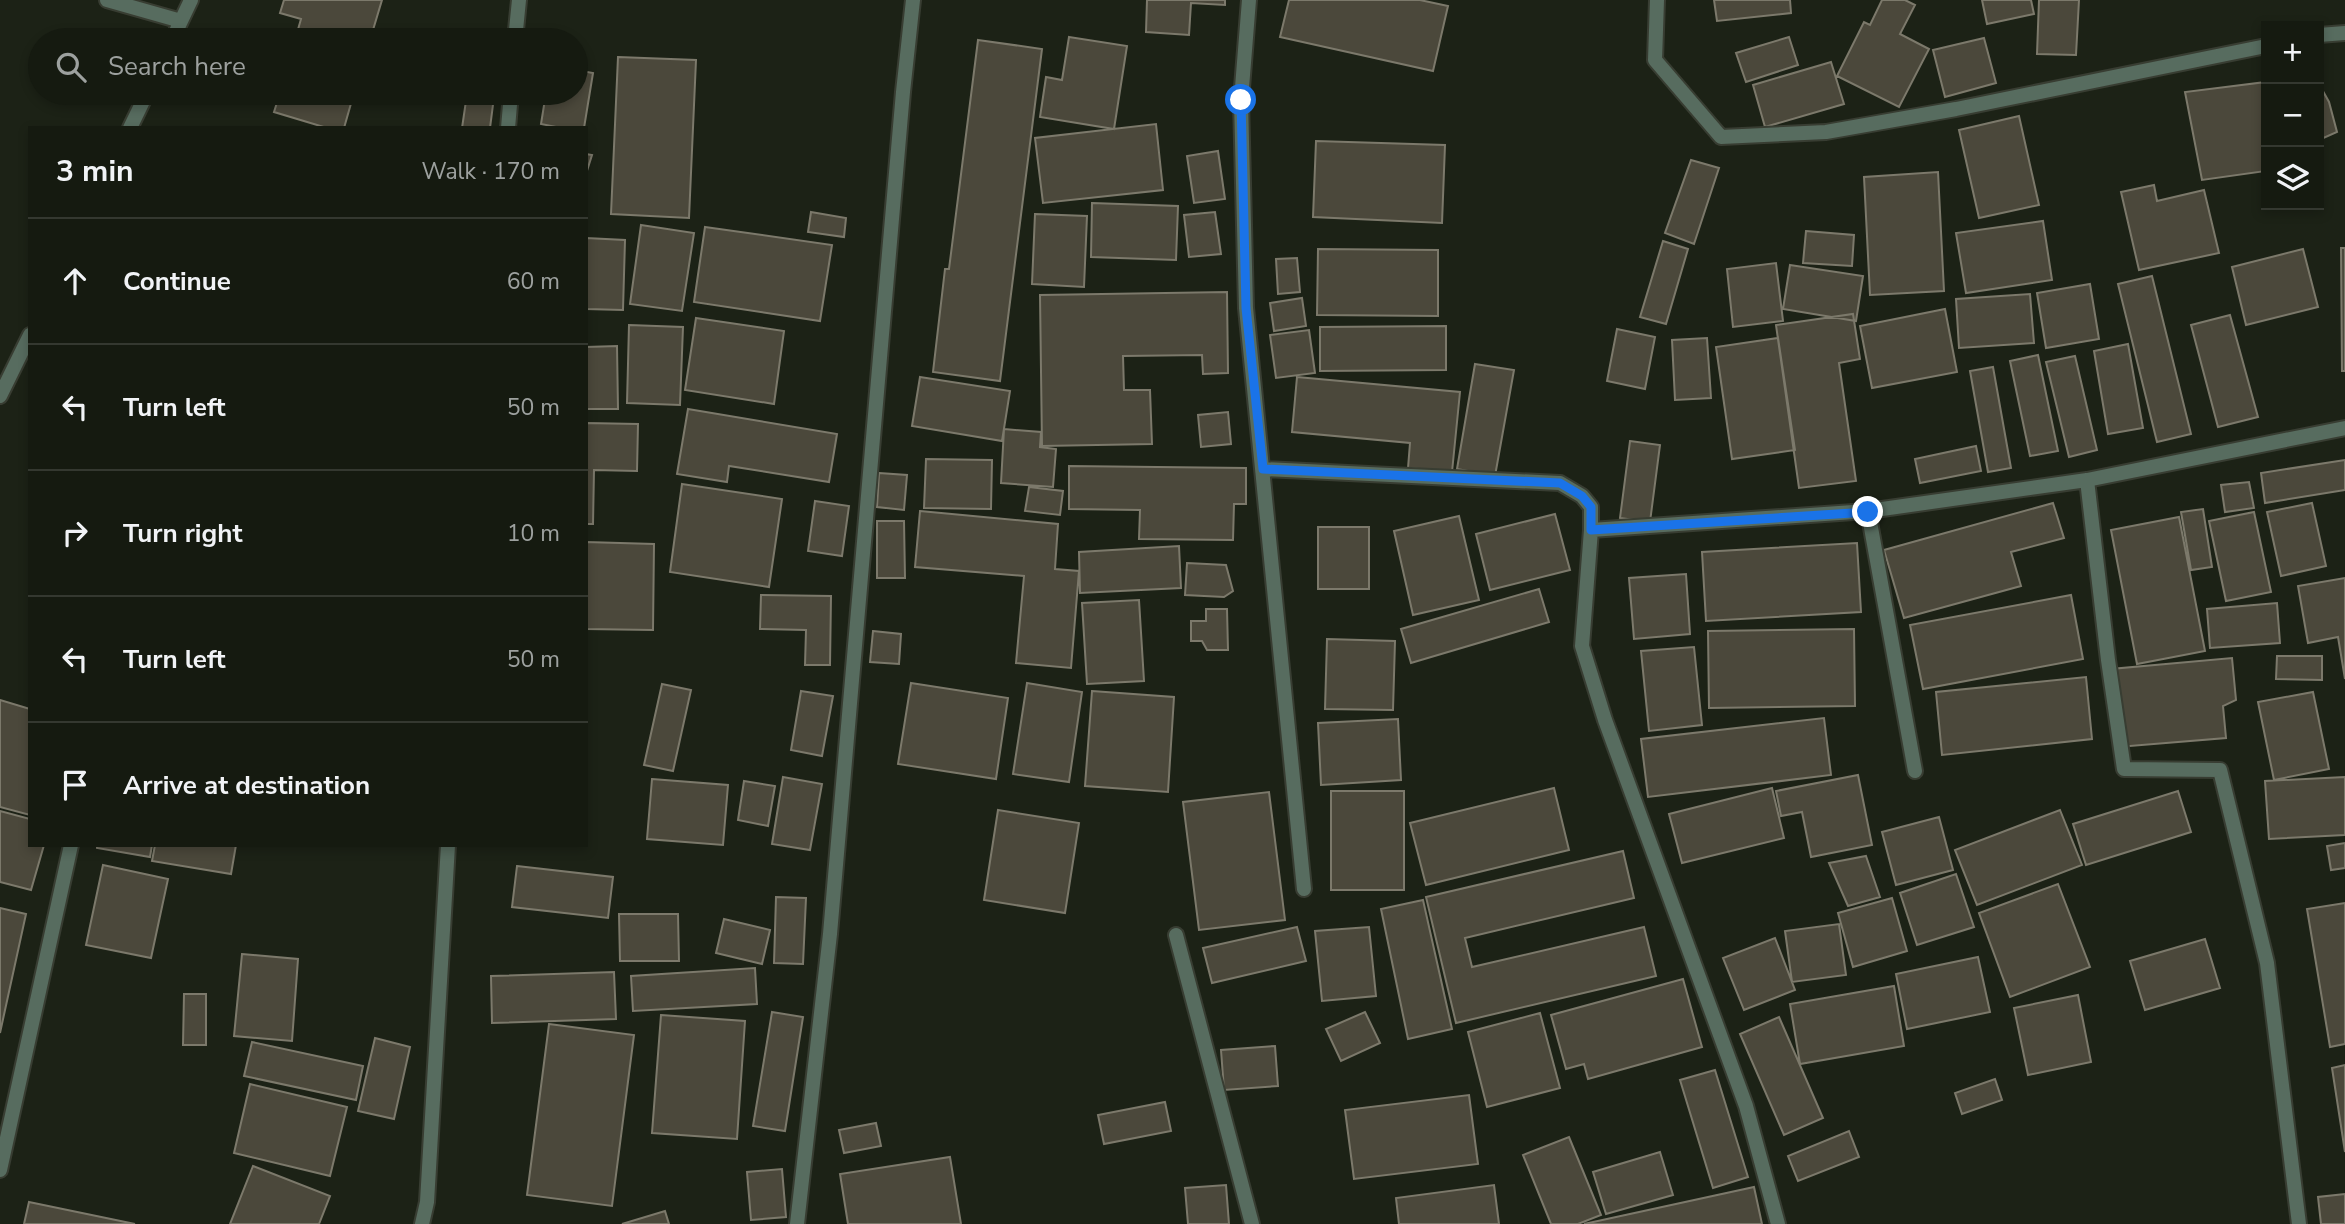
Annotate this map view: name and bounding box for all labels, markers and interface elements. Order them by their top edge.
map controls [2261,21,2324,210]
button: + [2261,21,2324,84]
search box [28,28,588,105]
icon: search [52,48,90,86]
text: Search here [108,49,246,84]
route start [1225,84,1256,115]
button: − [2261,84,2324,147]
button: layers [2261,147,2324,210]
text: 3 min [56,151,134,192]
text: Walk · 170 m [421,156,560,187]
icon: ahead [56,262,94,300]
text: Continue [123,264,231,299]
text: 60 m [507,266,560,297]
icon: left [56,388,94,426]
text: Turn left [123,390,226,425]
text: 50 m [507,392,560,423]
route end [1852,496,1883,527]
icon: right [56,514,94,552]
text: Turn right [123,516,242,551]
text: 10 m [507,518,560,549]
icon: left [56,640,94,678]
text: Turn left [123,642,226,677]
text: 50 m [507,644,560,675]
icon: arrive [56,766,94,804]
text: Arrive at destination [123,768,370,803]

